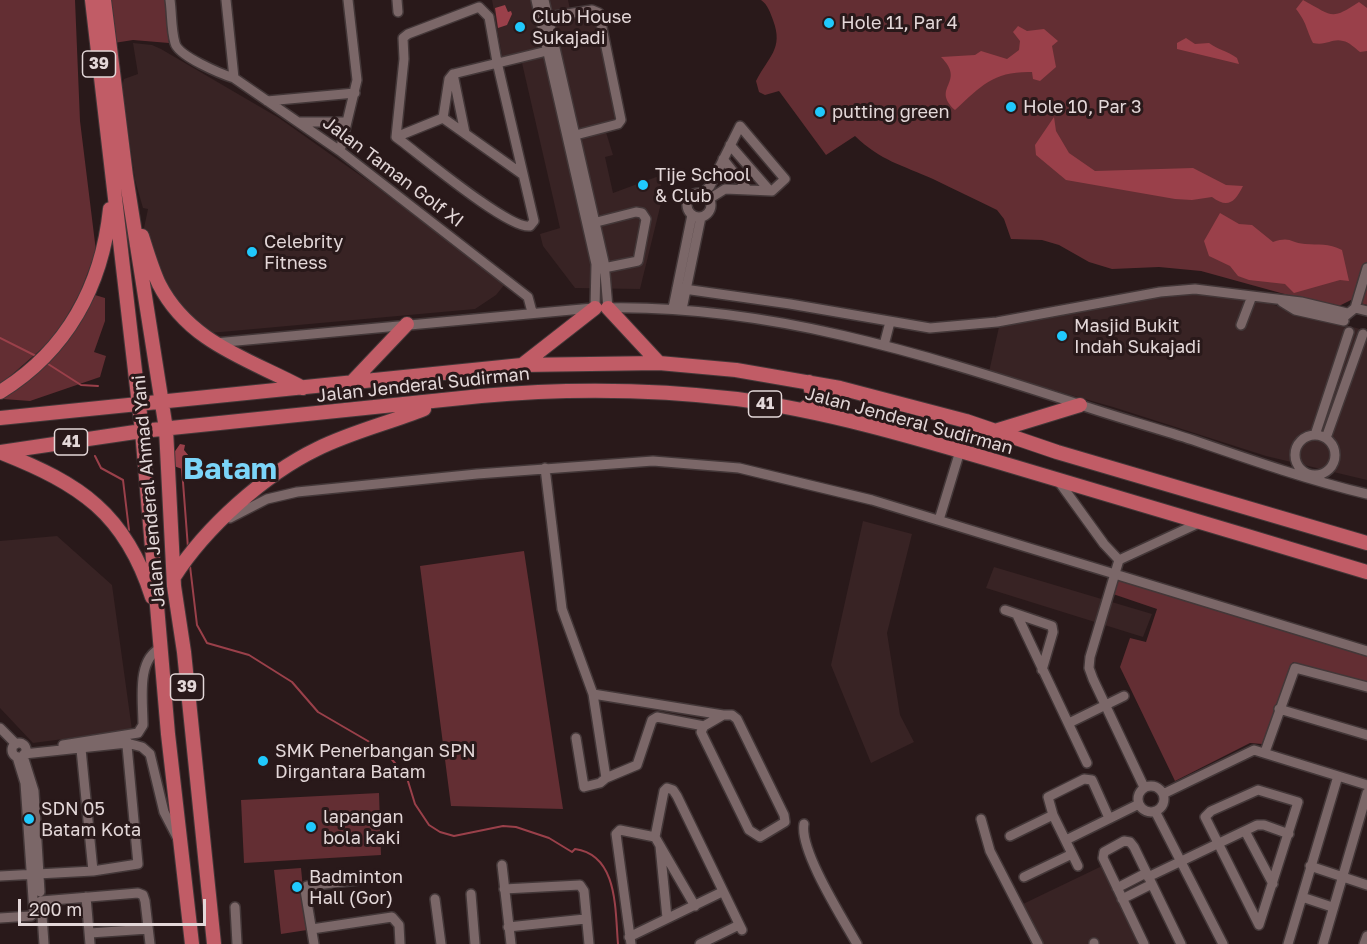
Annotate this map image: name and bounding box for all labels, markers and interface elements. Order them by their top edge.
place label: Club House Sukajadi [532,6,632,48]
place label: Hole 11, Par 4 [841,12,958,34]
marker: Hole 11, Par 4 [822,16,836,30]
marker: Club House Sukajadi [513,20,527,34]
road number: 39 [82,51,116,77]
place label: Hole 10, Par 3 [1023,96,1142,118]
marker: Hole 10, Par 3 [1004,100,1018,114]
place label: putting green [832,101,950,123]
marker: putting green [813,105,827,119]
street label: Jalan Taman Golf XI [318,112,468,232]
place label: Tije School & Club [655,164,751,207]
marker: Tije School & Club [636,178,650,192]
place label: Celebrity Fitness [264,231,343,274]
marker: Celebrity Fitness [245,245,259,259]
place label: Masjid Bukit Indah Sukajadi [1074,315,1201,358]
marker: Masjid Bukit Indah Sukajadi [1055,329,1069,343]
street label: Jalan Jenderal Sudirman [315,363,531,407]
street label: Jalan Jenderal Ahmad Yani [128,374,170,608]
street label: Jalan Jenderal Sudirman [803,383,1015,459]
road number: 41 [748,391,782,417]
road number: 41 [54,429,88,455]
district label: Batam [183,451,277,487]
road number: 39 [170,674,204,700]
place label: SMK Penerbangan SPN Dirgantara Batam [275,740,476,783]
marker: SMK Penerbangan SPN Dirgantara Batam [256,754,270,768]
place label: SDN 05 Batam Kota [41,798,141,840]
place label: lapangan bola kaki [323,806,404,848]
marker: SDN 05 Batam Kota [22,812,36,826]
marker: lapangan bola kaki [304,820,318,834]
place label: Badminton Hall (Gor) [309,866,403,908]
marker: Badminton Hall (Gor) [290,880,304,894]
scale bar [21,887,208,925]
text: 200 m [29,898,82,920]

